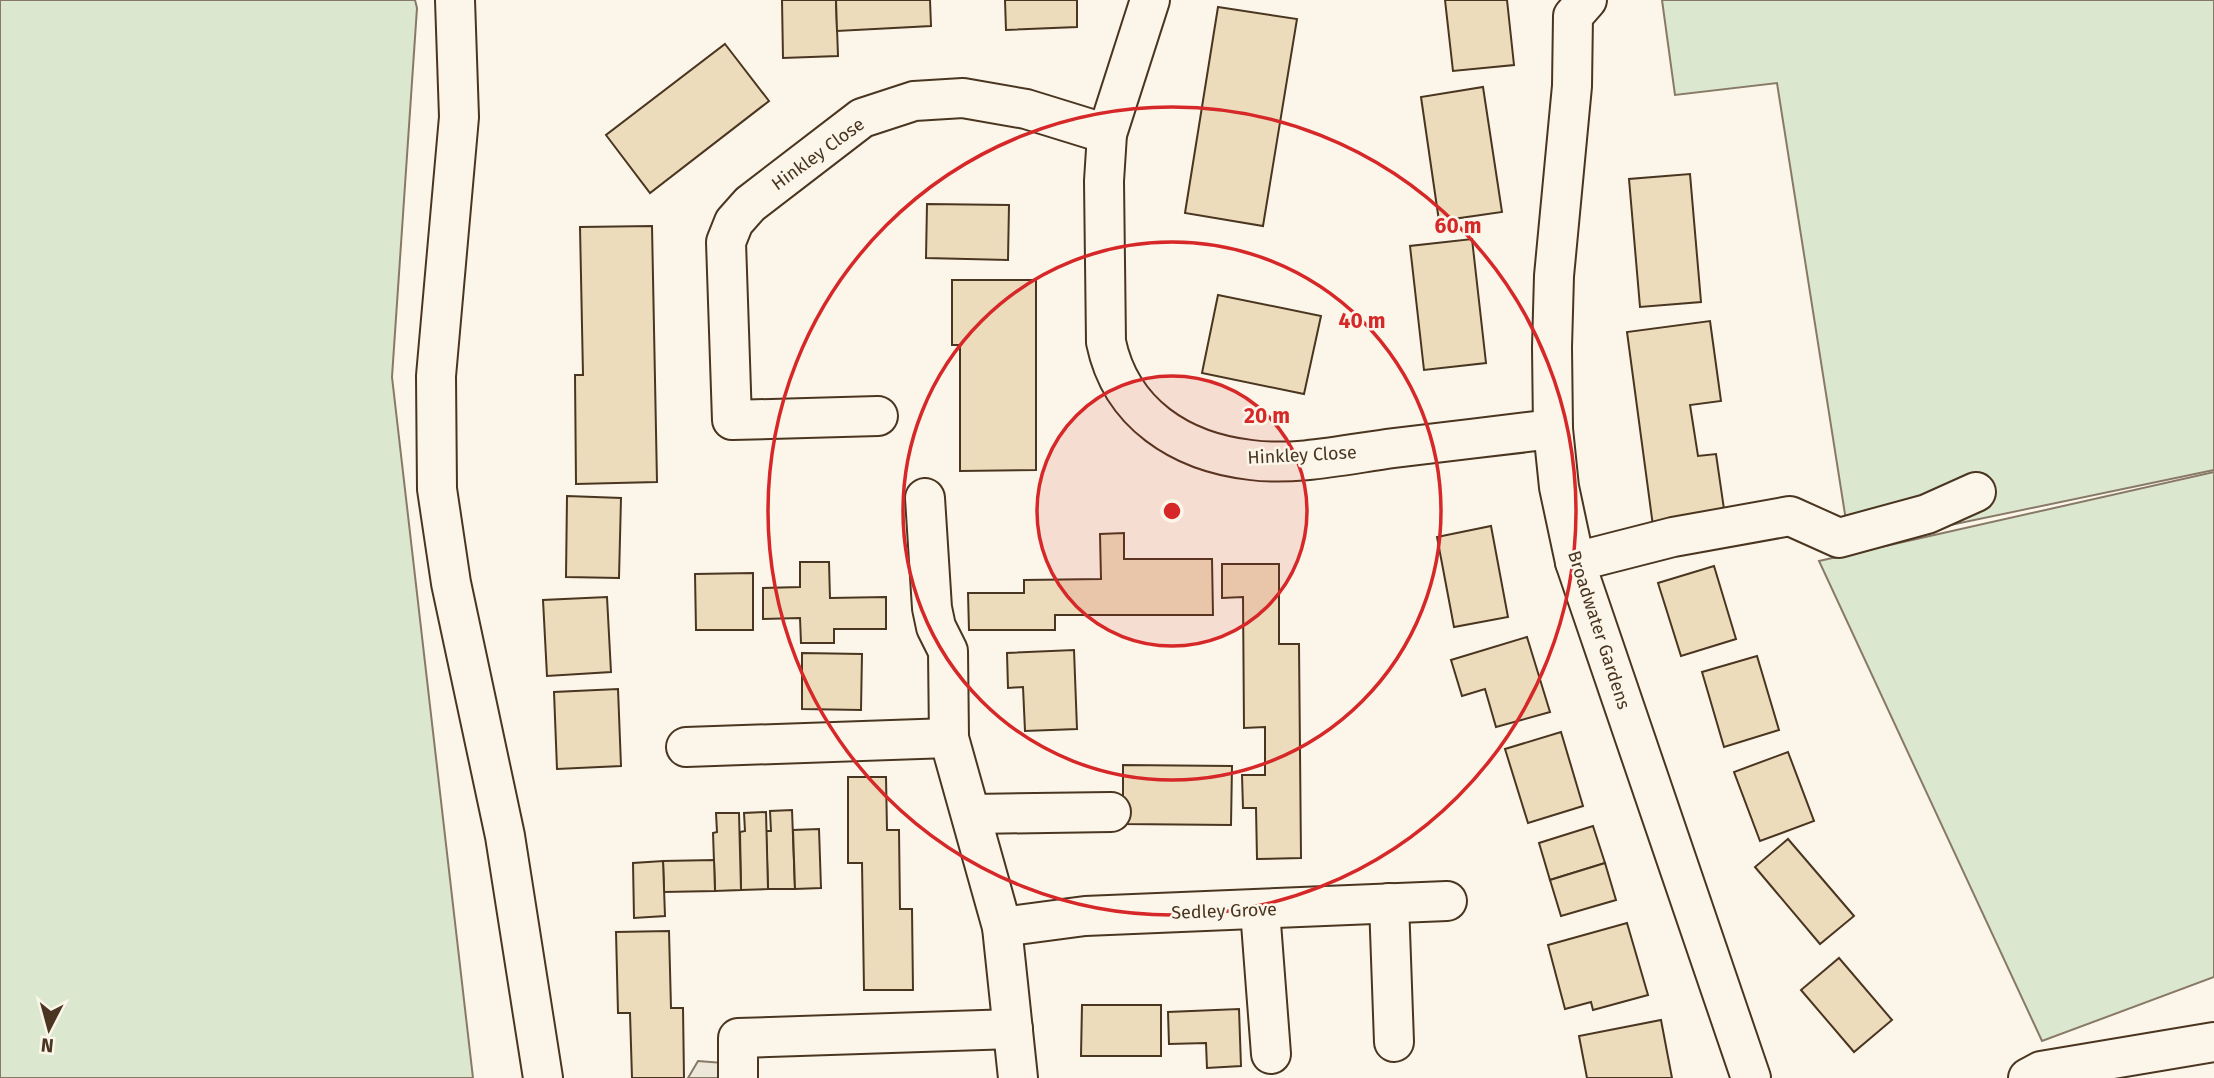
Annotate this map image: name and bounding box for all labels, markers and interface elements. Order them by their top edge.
street label: Hinkley Close [767,113,869,195]
text: 60 m [1435,213,1481,239]
text: 40 m [1339,308,1385,334]
text: 20 m [1244,403,1290,429]
street label: Hinkley Close [1247,441,1357,469]
centre of rings [1160,499,1184,523]
street label: Broadwater Gardens [1563,548,1635,712]
street label: Sedley Grove [1171,898,1277,924]
north arrow [14,994,84,1064]
text: N [40,1033,55,1058]

